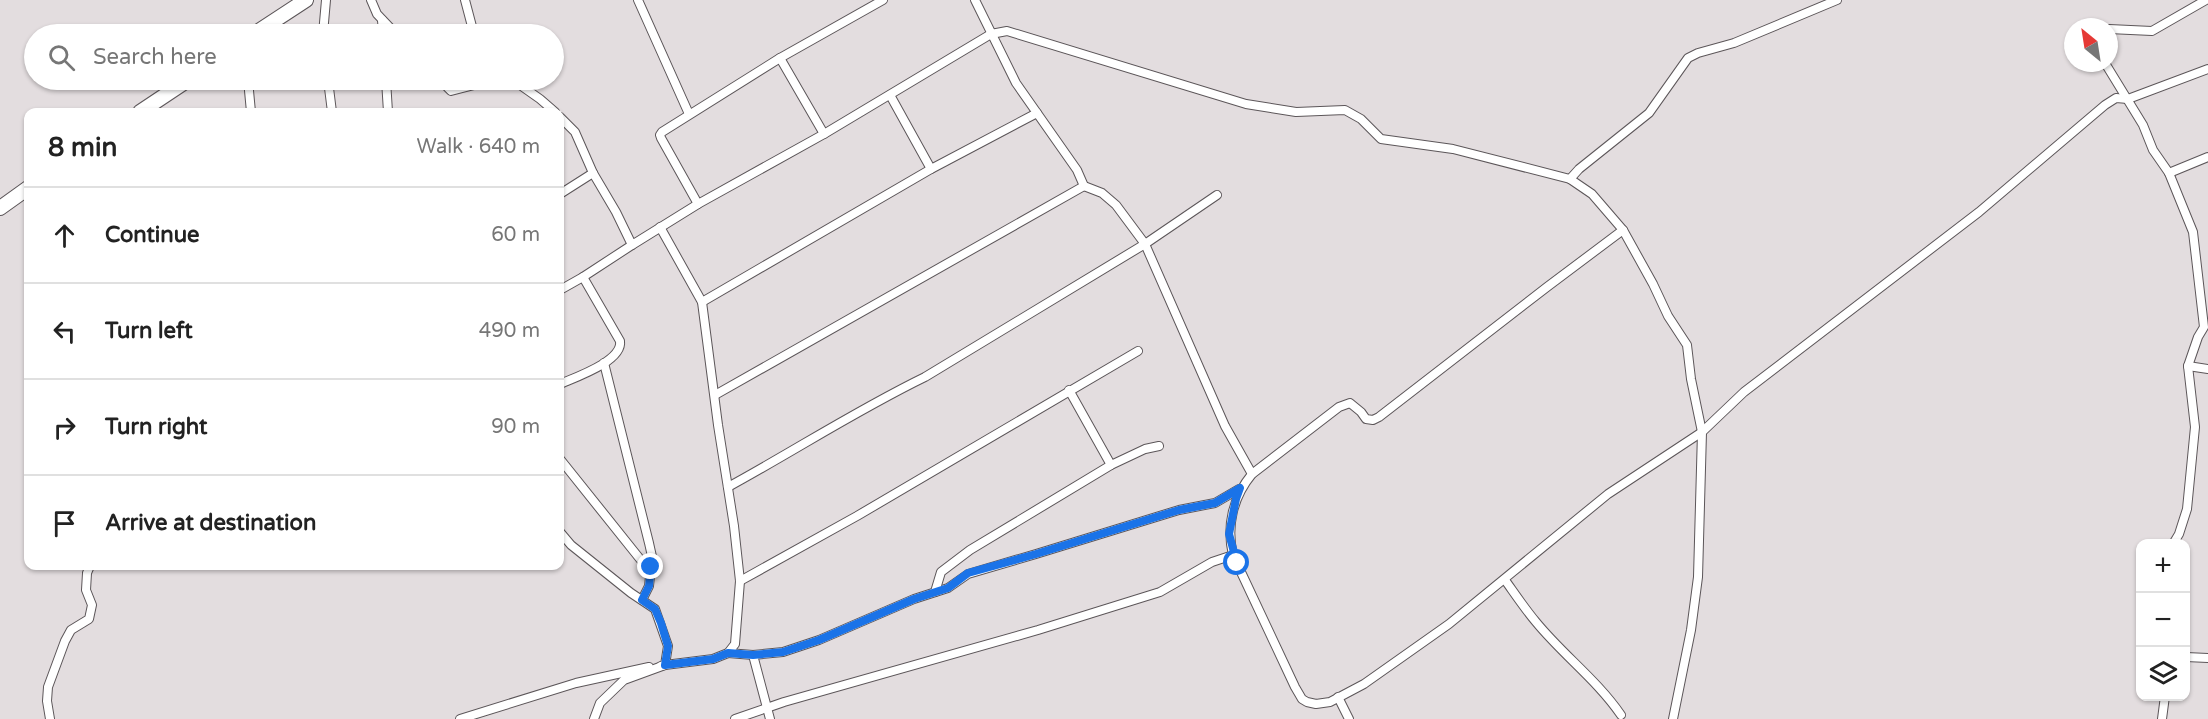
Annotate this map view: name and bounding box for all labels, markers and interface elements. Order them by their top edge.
north arrow [2064,18,2118,72]
search box [24,24,564,90]
icon: search [45,41,78,74]
text: Search here [93,44,217,70]
text: 8 min [48,132,117,163]
text: Walk · 640 m [417,135,540,159]
icon: ahead [48,219,81,252]
text: Continue [105,222,200,248]
text: 60 m [491,223,540,247]
icon: left [48,315,81,348]
text: Turn left [105,318,193,344]
text: 490 m [479,319,540,343]
icon: right [48,411,81,444]
text: Turn right [105,414,207,440]
text: 90 m [491,415,540,439]
icon: arrive [48,507,81,540]
text: Arrive at destination [105,510,316,536]
map controls [2136,539,2190,701]
button: + [2136,539,2190,593]
route start [1223,549,1249,575]
route end [637,553,663,579]
button: − [2136,593,2190,647]
button: layers [2136,647,2190,701]

